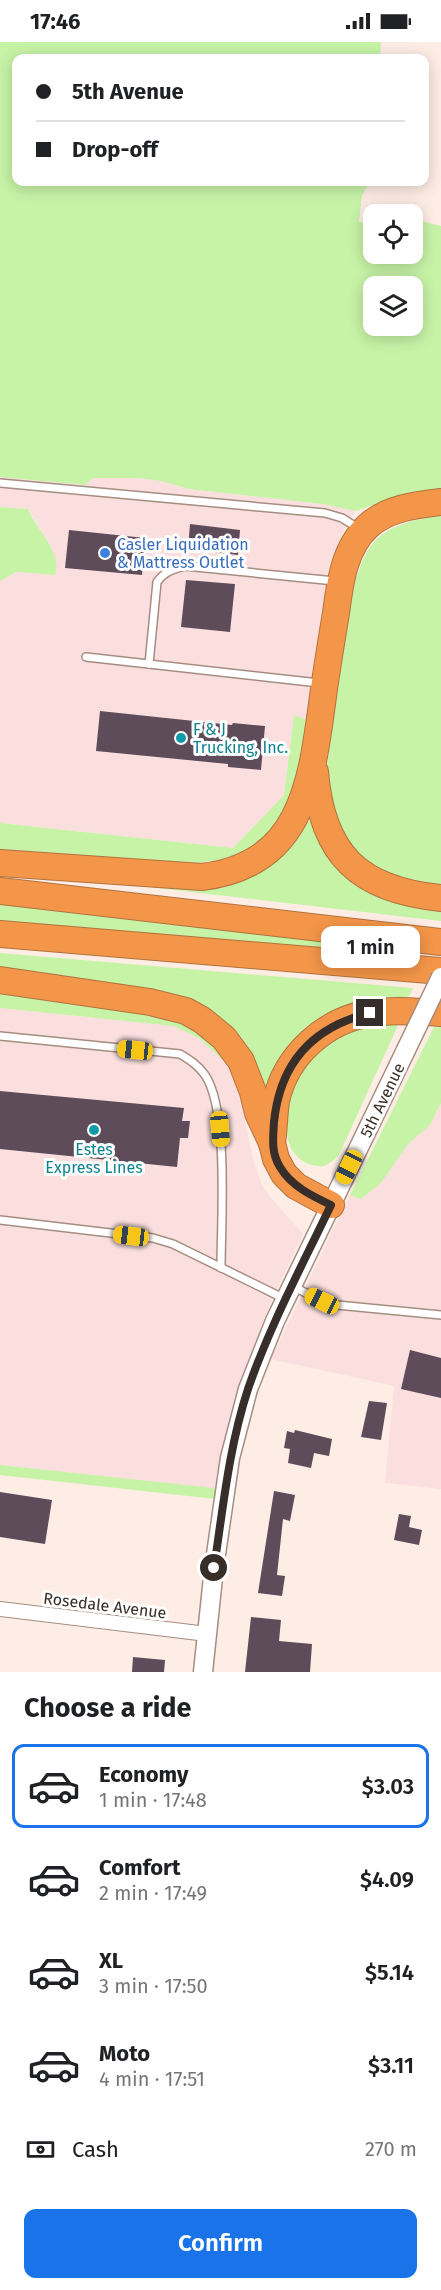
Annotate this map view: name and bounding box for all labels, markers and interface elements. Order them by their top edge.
text: 17:46 [30,8,81,35]
text: 5th Avenue [72,78,184,105]
text: Drop-off [72,136,158,163]
map controls [363,204,423,336]
button: locate [363,204,423,264]
button: layers [363,276,423,336]
place label: Casler Liquidation & Mattress Outlet [117,535,249,572]
marker: Casler Liquidation & Mattress Outlet [98,546,112,560]
place label: F & J Trucking, Inc. [193,720,288,757]
marker: F & J Trucking, Inc. [174,731,188,745]
callout: 1 min [320,926,419,968]
text: 1 min [346,935,395,959]
route end [356,999,383,1026]
car [116,1039,154,1061]
street label: 5th Avenue [356,1060,409,1141]
car [209,1110,231,1148]
marker: Estes Express Lines [87,1123,101,1137]
place label: Estes Express Lines [45,1140,143,1177]
car [333,1147,365,1187]
car [112,1225,150,1247]
car [302,1285,342,1317]
route start [200,1554,227,1581]
street label: Rosedale Avenue [42,1589,168,1622]
text: Choose a ride [24,1692,191,1724]
icon: car [27,1759,81,1813]
text: Economy [99,1761,188,1788]
text: $3.03 [362,1773,414,1800]
text: 1 min · 17:48 [99,1788,207,1812]
icon: car [27,1852,81,1906]
text: Comfort [99,1854,180,1881]
text: $4.09 [360,1866,414,1893]
text: 2 min · 17:49 [99,1881,207,1905]
icon: car [27,1945,81,1999]
text: XL [99,1947,123,1974]
text: $5.14 [365,1959,414,1986]
text: 3 min · 17:50 [99,1974,208,1998]
icon: car [27,2038,81,2092]
text: Moto [99,2040,150,2067]
text: $3.11 [368,2052,414,2079]
text: 4 min · 17:51 [99,2067,205,2091]
icon: cash [24,2133,57,2166]
text: Cash [72,2136,119,2163]
text: 270 m [365,2137,417,2161]
button: Confirm [24,2209,417,2278]

